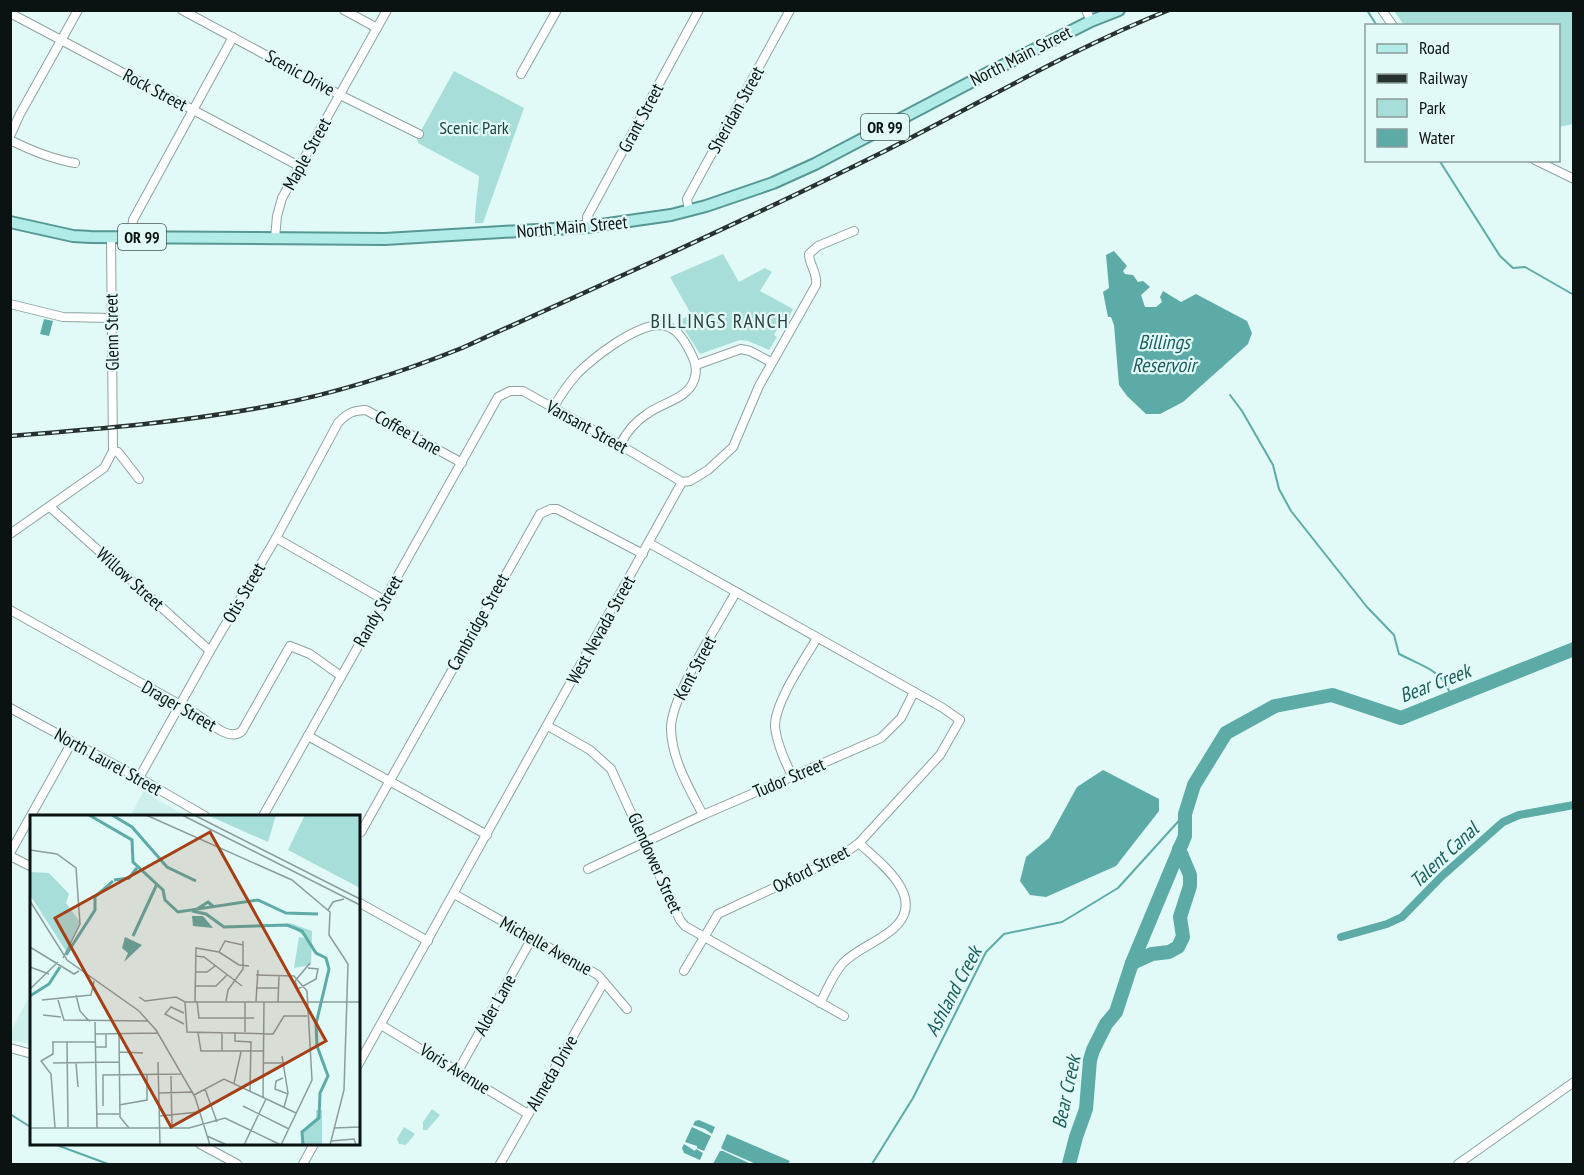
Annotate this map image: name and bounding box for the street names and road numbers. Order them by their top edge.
street label: North Main Street [966,20,1076,91]
street label: Scenic Drive [262,44,339,101]
street label: Sheridan Street [702,62,769,157]
street label: Rock Street [119,63,191,116]
street label: Grant Street [613,79,668,156]
street label: Maple Street [277,114,336,194]
road number: OR 99 [861,114,909,140]
street label: North Main Street [516,210,628,243]
road number: OR 99 [118,224,166,250]
street label: Glenn Street [99,293,124,371]
street label: Vansant Street [541,394,632,458]
street label: Coffee Lane [371,405,446,460]
street label: Willow Street [92,542,169,615]
street label: Otis Street [217,558,270,627]
street label: Cambridge Street [441,569,514,674]
street label: Randy Street [348,571,407,651]
street label: West Nevada Street [561,571,640,688]
street label: Kent Street [668,632,721,704]
street label: Drager Street [138,675,221,736]
street label: North Laurel Street [50,723,166,801]
street label: Tudor Street [749,752,828,803]
street label: Glendower Street [623,809,688,917]
street label: Oxford Street [769,839,853,898]
street label: Michelle Avenue [496,911,596,980]
street label: Alder Lane [468,970,521,1039]
street label: Almeda Drive [521,1031,582,1115]
street label: Voris Avenue [415,1037,495,1099]

